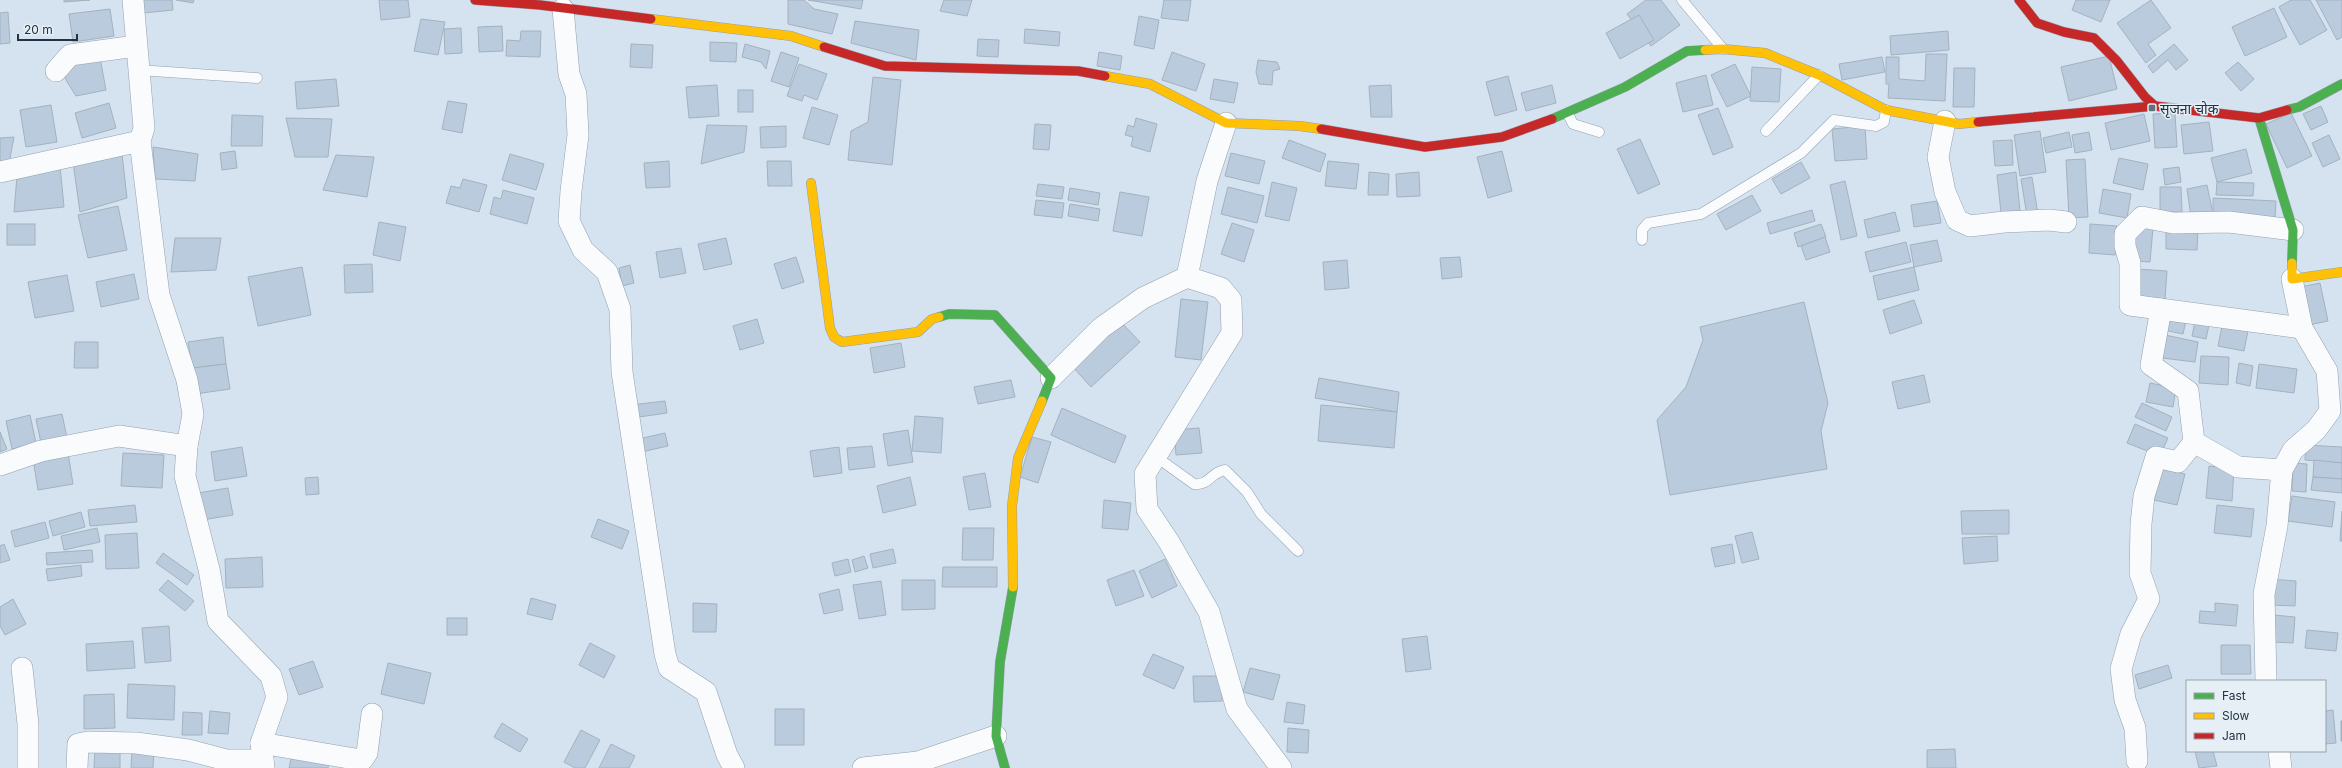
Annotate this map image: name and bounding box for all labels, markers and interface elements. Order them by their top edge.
scale bar [18,16,77,42]
text: 20 m [24,22,53,37]
place label: सृजना चोक [2160,100,2219,119]
marker: सृजना चोक [2147,103,2157,113]
legend [2186,680,2326,752]
text: Fast [2222,688,2246,703]
text: Slow [2222,708,2250,723]
text: Jam [2222,728,2246,743]

